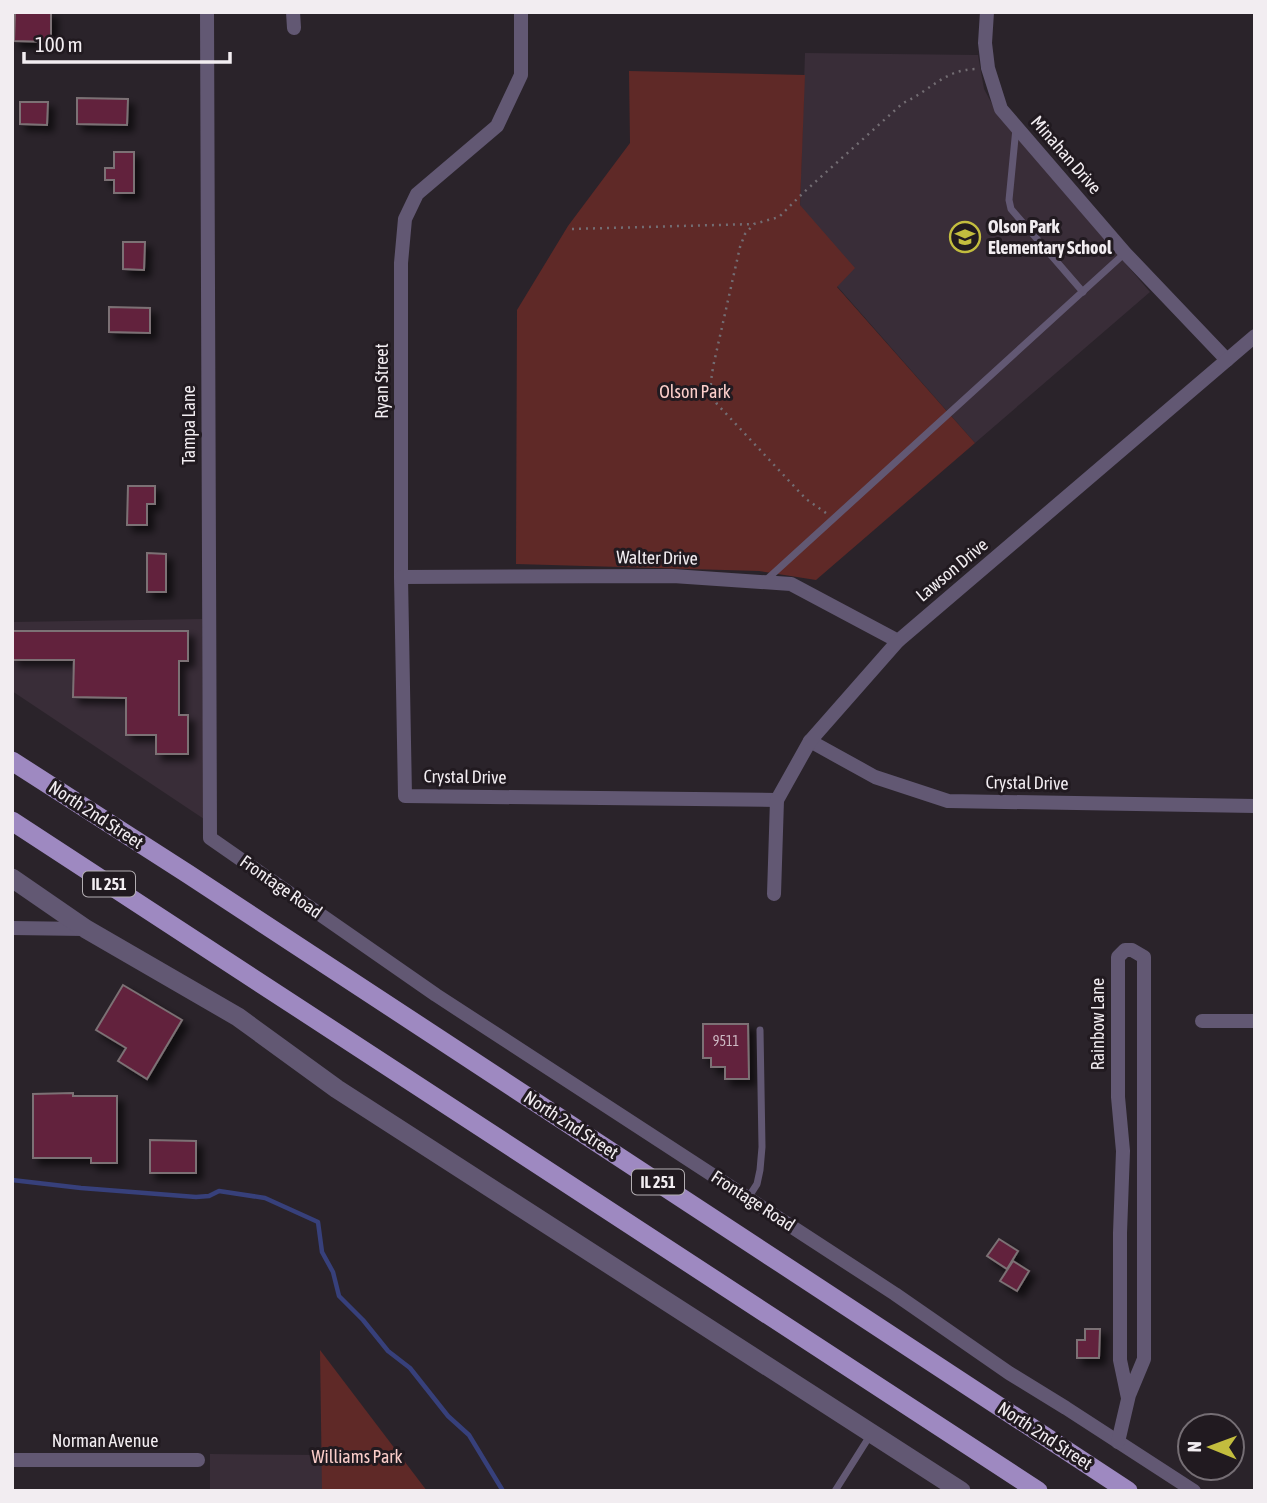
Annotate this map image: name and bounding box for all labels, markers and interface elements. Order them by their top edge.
scale bar [24,21,231,65]
text: 100 m [35,32,83,56]
street label: Minahan Drive [1027,111,1106,198]
place label: Olson Park Elementary School [988,216,1112,258]
school or university icon: Olson Park Elementary School [948,220,982,254]
street label: Ryan Street [371,343,392,419]
park label: Olson Park [659,381,731,402]
street label: Tampa Lane [178,385,199,465]
street label: Lawson Drive [912,534,992,606]
street label: Walter Drive [616,546,698,569]
street label: Crystal Drive [423,765,507,788]
street label: Crystal Drive [985,771,1069,794]
street label: North 2nd Street [45,776,147,853]
street label: Frontage Road [236,851,326,923]
road number: IL 251 [83,872,135,897]
street label: Rainbow Lane [1087,978,1108,1070]
house number: 9511 [713,1033,739,1049]
street label: North 2nd Street [520,1086,622,1163]
street label: Frontage Road [708,1166,799,1235]
road number: IL 251 [632,1170,684,1194]
street label: North 2nd Street [994,1397,1096,1474]
north arrow [1176,1412,1246,1482]
street label: Norman Avenue [52,1430,158,1451]
text: N [1183,1441,1205,1453]
park label: Williams Park [311,1446,403,1467]

